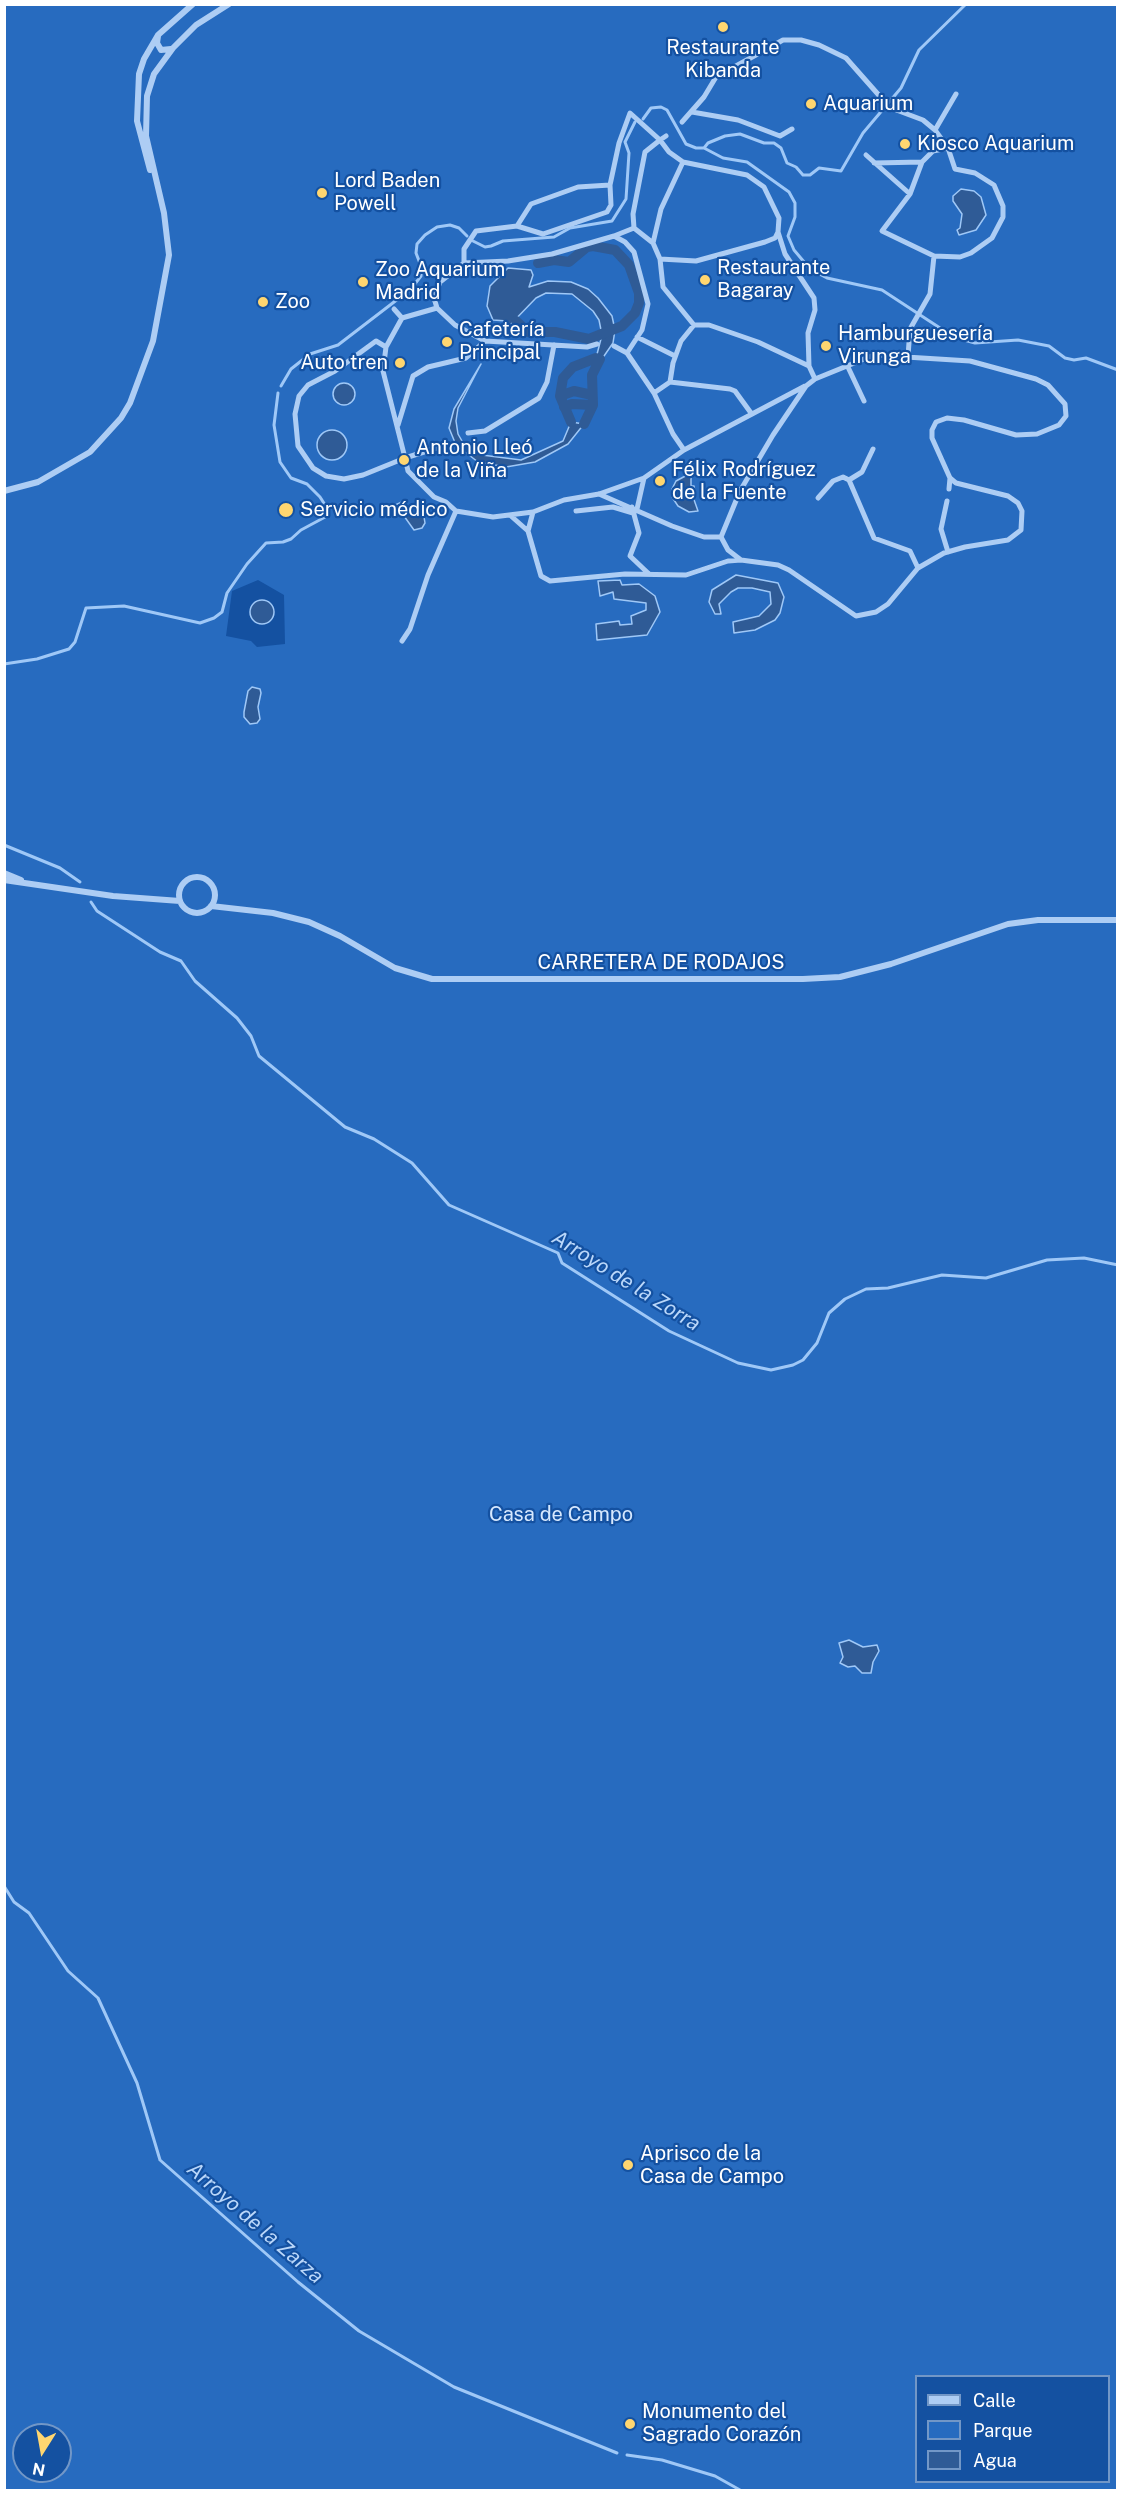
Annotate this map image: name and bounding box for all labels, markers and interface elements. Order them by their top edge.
marker: Restaurante Kibanda [716,20,730,34]
place label: Restaurante Kibanda [666,36,780,83]
place label: Aquarium [823,92,913,116]
marker: Aquarium [804,97,818,111]
place label: Kiosco Aquarium [917,132,1074,156]
marker: Kiosco Aquarium [898,137,912,151]
place label: Lord Baden Powell [334,169,440,216]
marker: Lord Baden Powell [315,186,329,200]
place label: Restaurante Bagaray [717,256,830,303]
place label: Zoo Aquarium Madrid [375,258,505,305]
marker: Restaurante Bagaray [698,273,712,287]
marker: Zoo Aquarium Madrid [356,275,370,289]
place label: Zoo [275,290,310,314]
marker: Zoo [256,295,270,309]
place label: Cafetería Principal [459,318,545,365]
place label: Hamburguesería Virunga [838,322,993,369]
marker: Cafetería Principal [440,335,454,349]
marker: Hamburguesería Virunga [819,339,833,353]
place label: Auto tren [300,351,388,375]
marker: Auto tren [393,356,407,370]
place label: Antonio Lleó de la Viña [416,436,533,483]
marker: Antonio Lleó de la Viña [397,453,411,467]
place label: Félix Rodríguez de la Fuente [672,458,816,505]
marker: Félix Rodríguez de la Fuente [653,474,667,488]
place label: Servicio médico [300,498,447,522]
marker: Servicio médico [277,501,295,519]
street label: CARRETERA DE RODAJOS [537,951,785,975]
water label: Arroyo de la Zorra [547,1225,705,1337]
park label: Casa de Campo [489,1503,633,1527]
place label: Aprisco de la Casa de Campo [640,2142,784,2189]
water label: Arroyo de la Zarza [182,2157,328,2289]
marker: Aprisco de la Casa de Campo [621,2158,635,2172]
legend [915,2375,1110,2483]
text: Calle [973,2390,1016,2411]
place label: Monumento del Sagrado Corazón [642,2400,801,2447]
marker: Monumento del Sagrado Corazón [623,2417,637,2431]
text: Parque [973,2420,1033,2441]
north arrow [12,2423,72,2483]
text: Agua [973,2450,1017,2471]
text: N [31,2459,47,2480]

